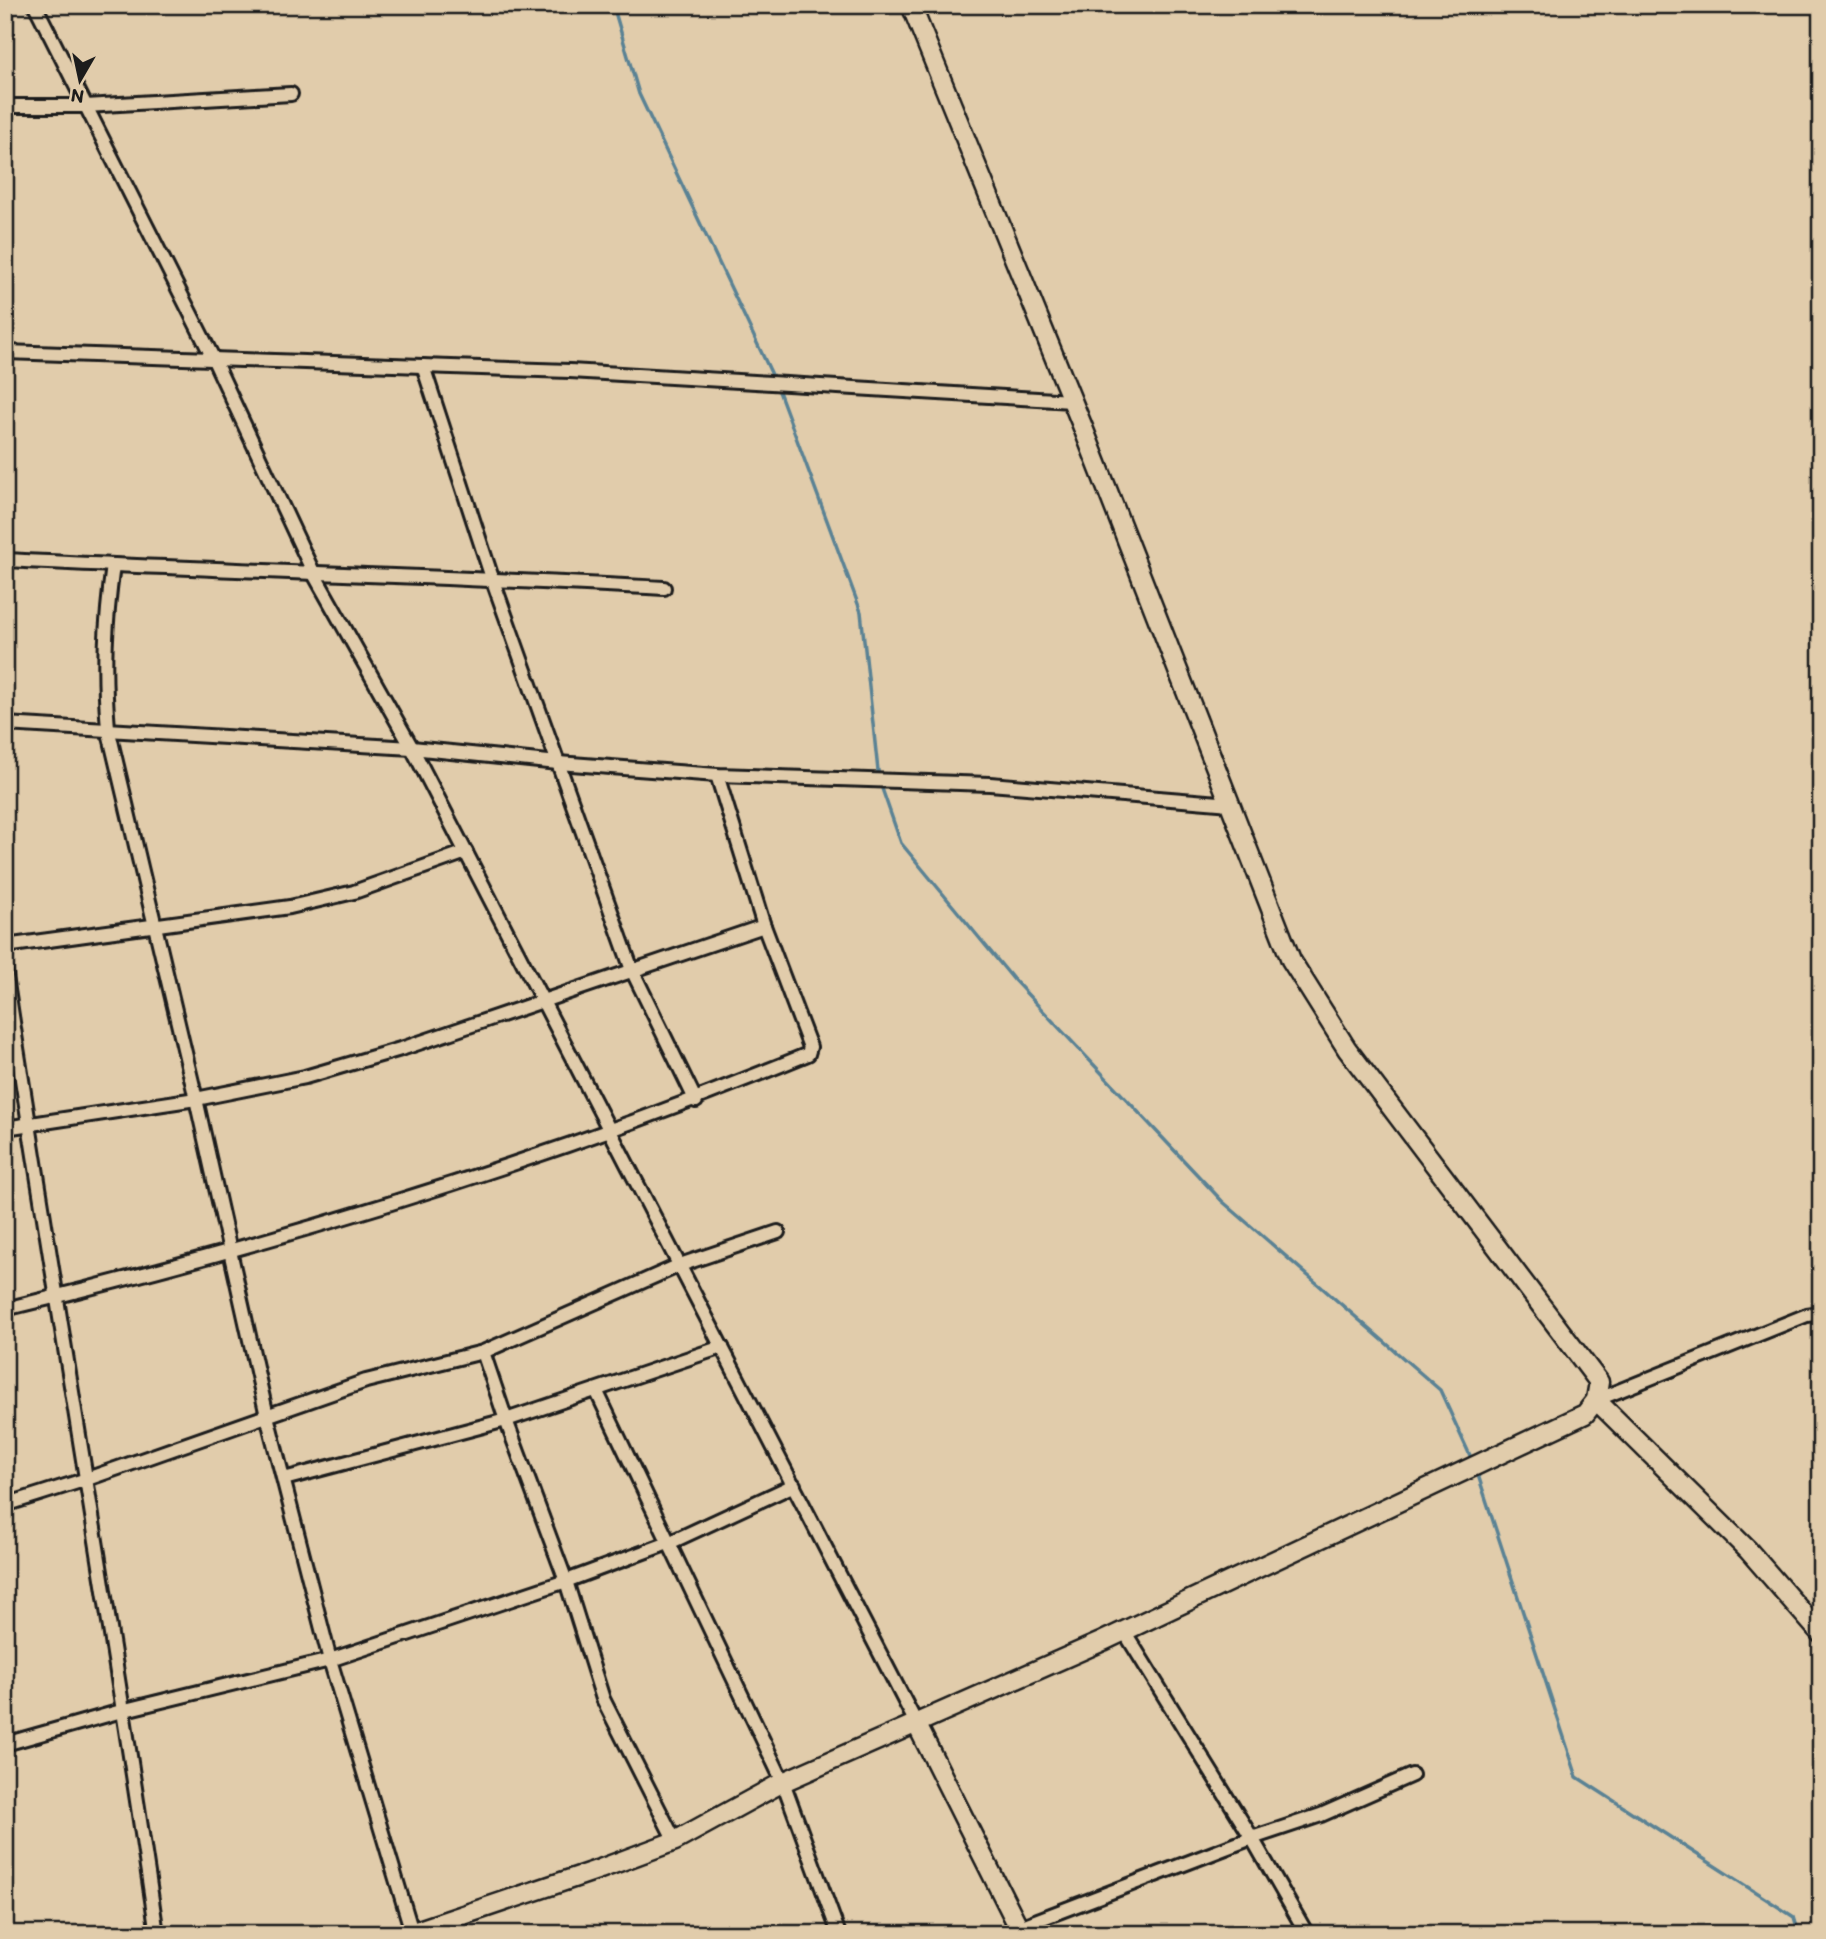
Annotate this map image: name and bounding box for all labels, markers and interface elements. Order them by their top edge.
north arrow [46,46,116,116]
text: N [69,84,86,109]

